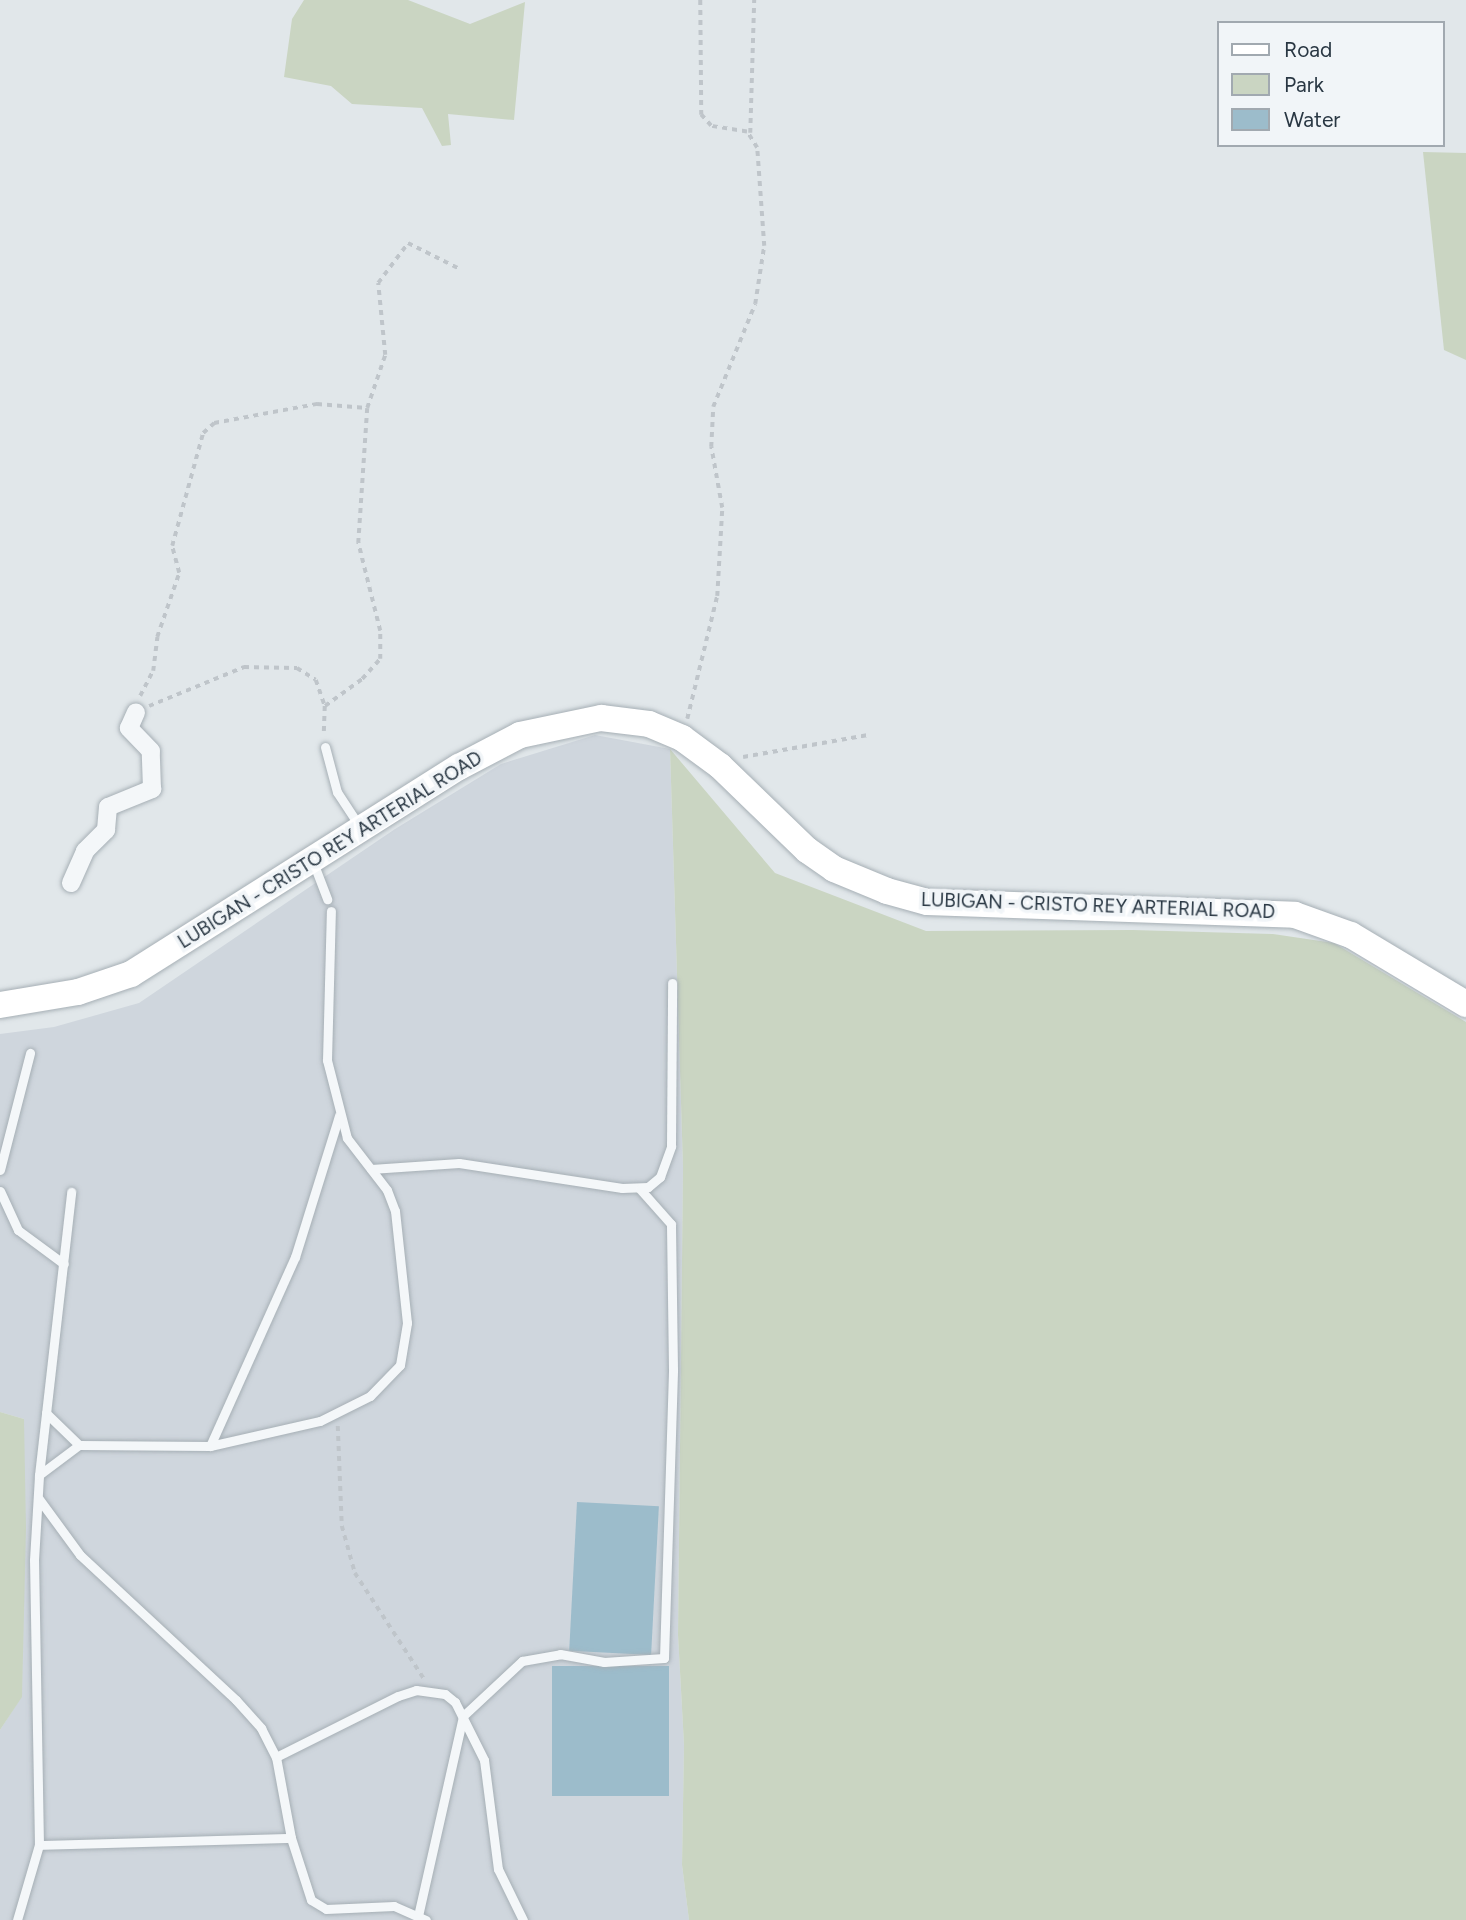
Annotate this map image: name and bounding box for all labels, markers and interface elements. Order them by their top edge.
legend [1218,21,1445,147]
text: Road [1284,37,1332,62]
text: Park [1284,72,1324,97]
text: Water [1284,107,1340,132]
street label: LUBIGAN - CRISTO REY ARTERIAL ROAD [174,746,486,954]
street label: LUBIGAN - CRISTO REY ARTERIAL ROAD [921,888,1275,924]

